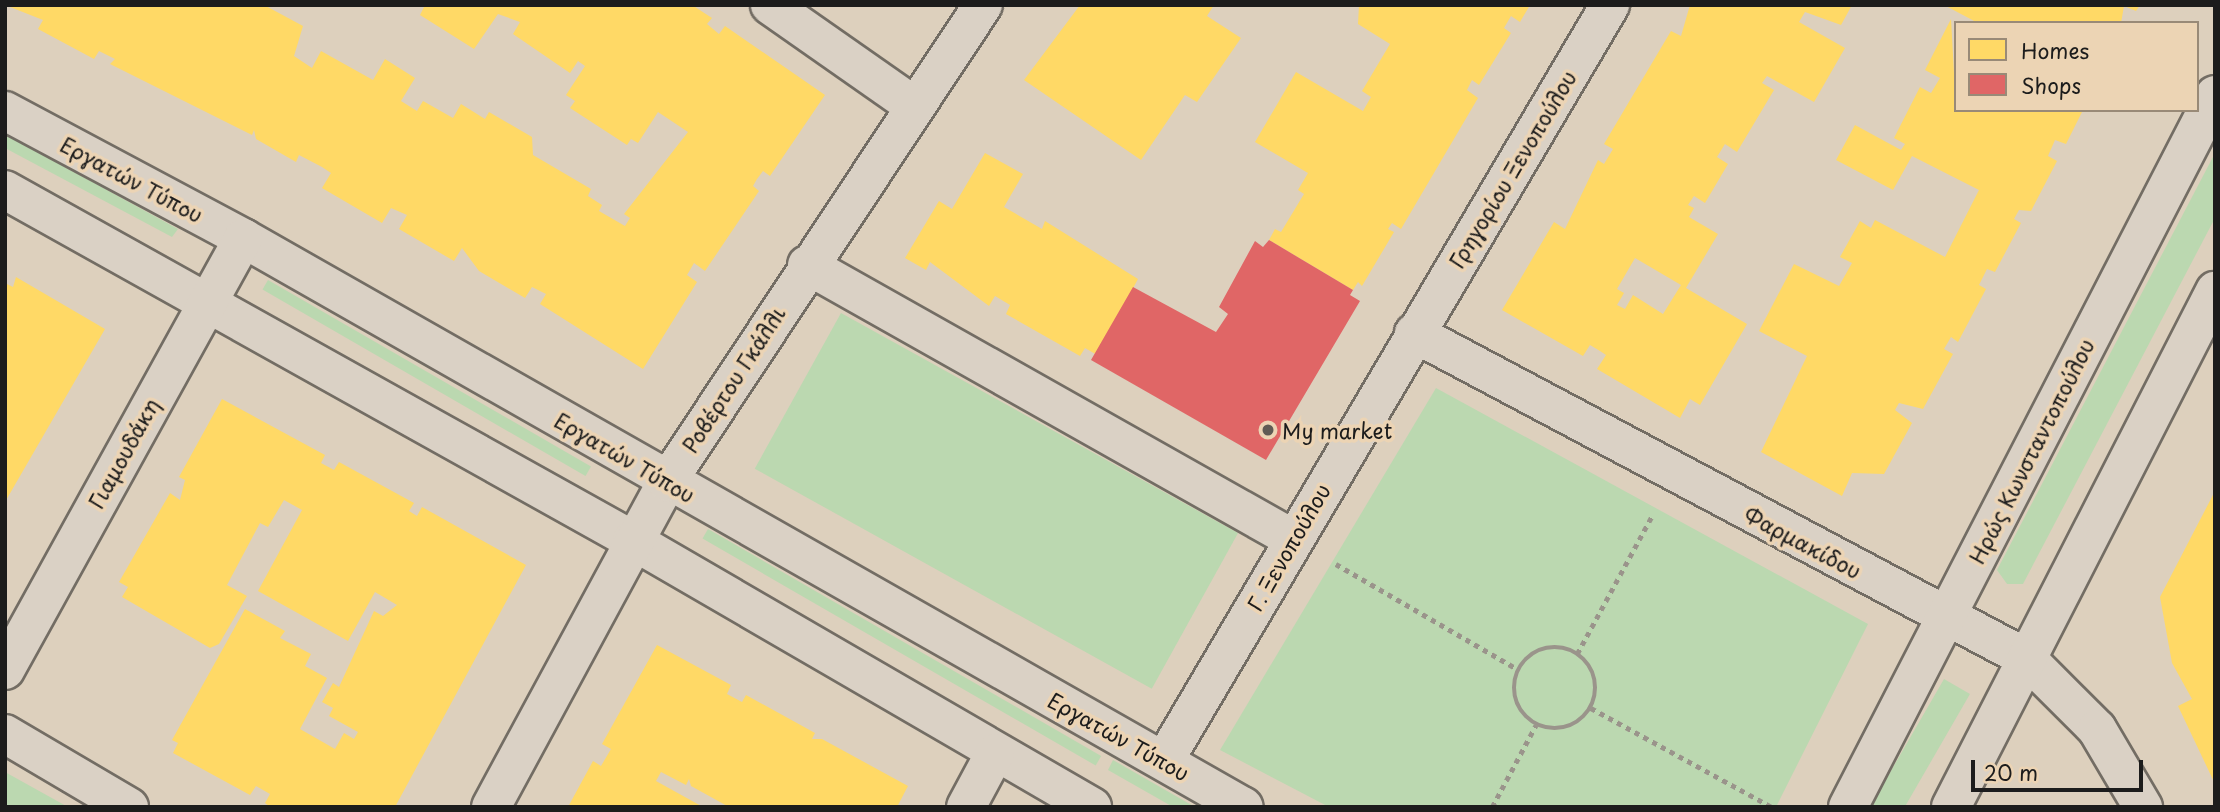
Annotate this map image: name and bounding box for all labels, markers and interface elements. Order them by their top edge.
legend [1954,21,2199,112]
text: Homes [2021,34,2089,66]
street label: Γρηγορίου Ξενοπούλου [1443,65,1581,273]
text: Shops [2021,69,2081,101]
street label: Εργατών Τύπου [56,131,208,227]
street label: Ροβέρτου Γκάλλι [676,301,790,457]
street label: Ηρώς Κωνσταντοπούλου [1963,334,2099,568]
street label: Γιαμουδάκη [82,393,164,513]
street label: Εργατών Τύπου [550,407,700,507]
place label: My market [1282,417,1394,443]
marker: My market [1260,422,1276,438]
street label: Γ. Ξενοπούλου [1241,479,1335,615]
street label: Φαρμακίδου [1740,501,1866,583]
street label: Εργατών Τύπου [1044,687,1194,785]
scale bar [1975,746,2146,790]
text: 20 m [1984,756,2038,788]

